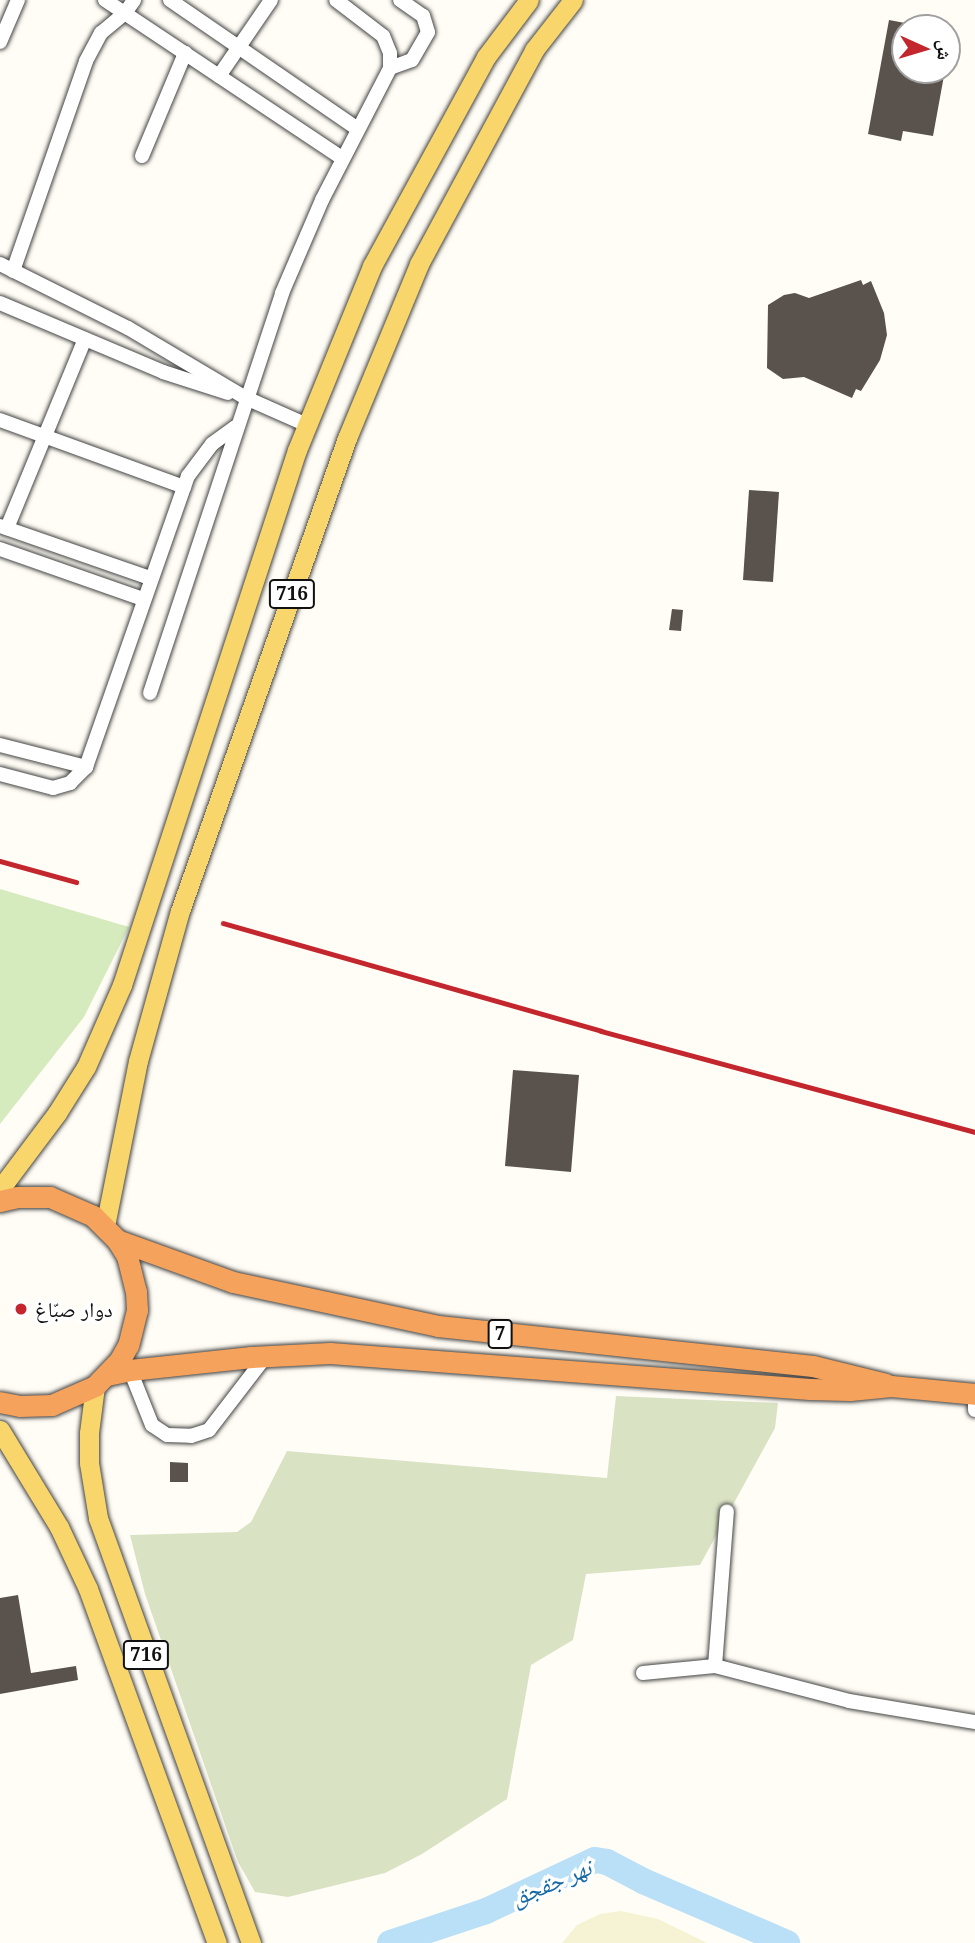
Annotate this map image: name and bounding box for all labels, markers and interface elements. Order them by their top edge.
north arrow [891,14,961,84]
text: ش [931,39,959,61]
road number: 716 [268,579,316,610]
place label: دوار صبّاغ [35,1296,113,1322]
marker: دوار صبّاغ [13,1301,29,1317]
road number: 7 [486,1318,514,1350]
road number: 716 [122,1639,170,1670]
water label: نهر جقجق [507,1853,595,1911]

